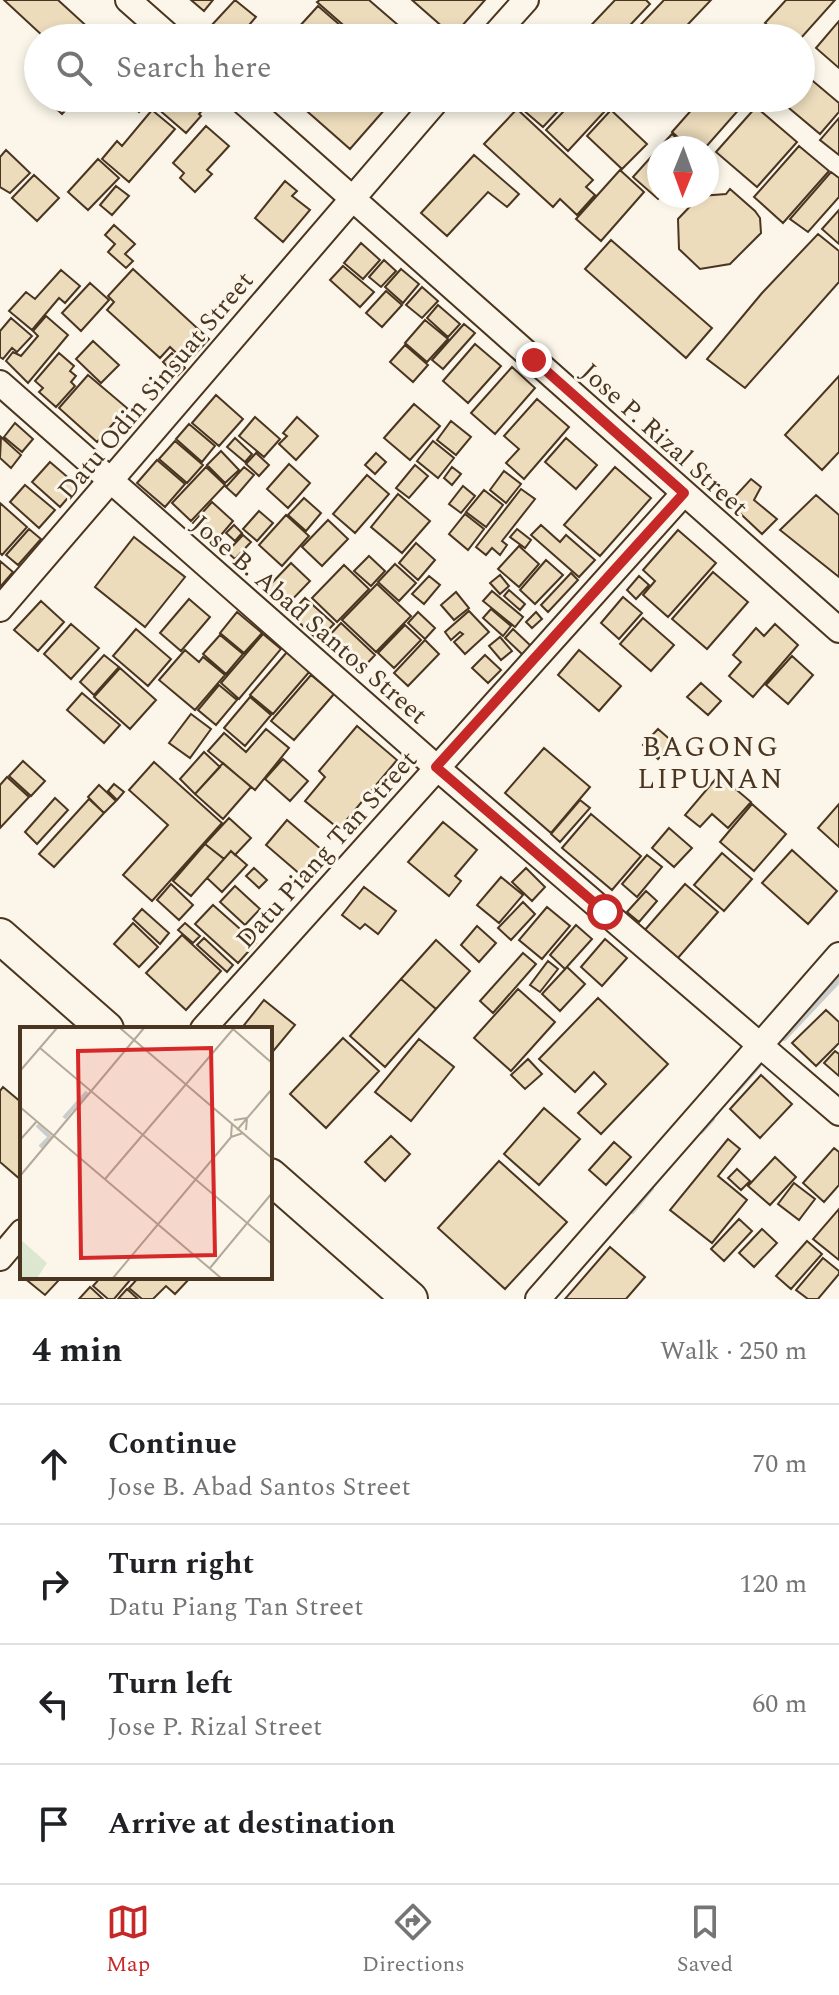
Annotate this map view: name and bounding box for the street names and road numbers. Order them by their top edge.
street label: Datu Odin Sinsuat Street [48,262,264,509]
street label: Jose P. Rizal Street [571,353,757,526]
street label: Jose B. Abad Santos Street [182,505,437,734]
street label: Datu Piang Tan Street [226,741,427,958]

